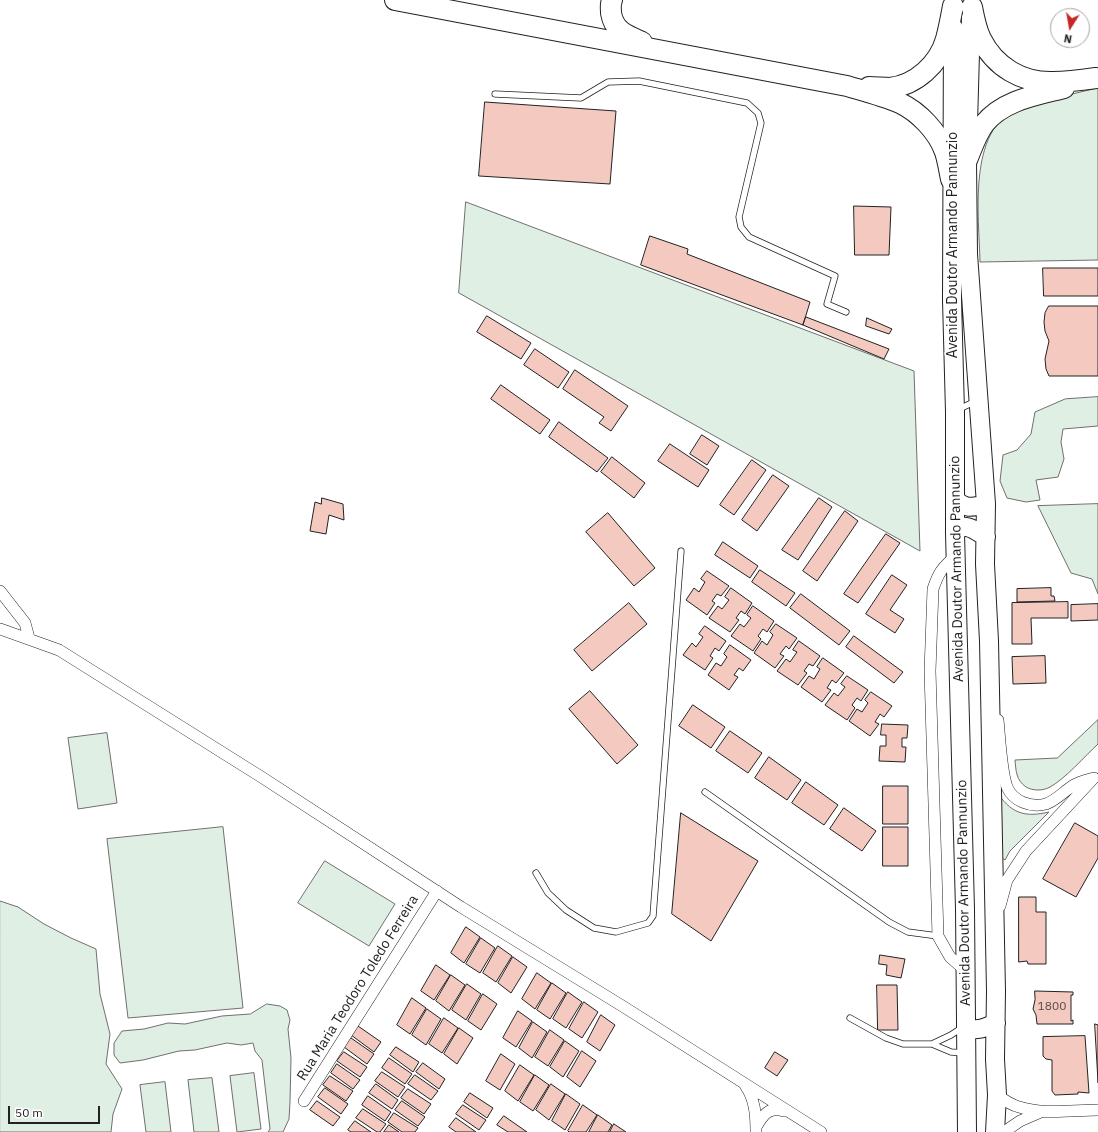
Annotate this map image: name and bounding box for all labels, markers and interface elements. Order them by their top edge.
north arrow [1050,8,1090,48]
text: N [1063,31,1073,46]
street label: Avenida Doutor Armando Pannunzio [945,132,961,358]
street label: Avenida Doutor Armando Pannunzio [947,456,967,682]
street label: Avenida Doutor Armando Pannunzio [954,780,974,1006]
street label: Rua Maria Teodoro Toledo Ferreira [294,892,422,1084]
house number: 1800 [1038,1000,1066,1014]
scale bar [10,1098,102,1124]
text: 50 m [15,1105,43,1120]

